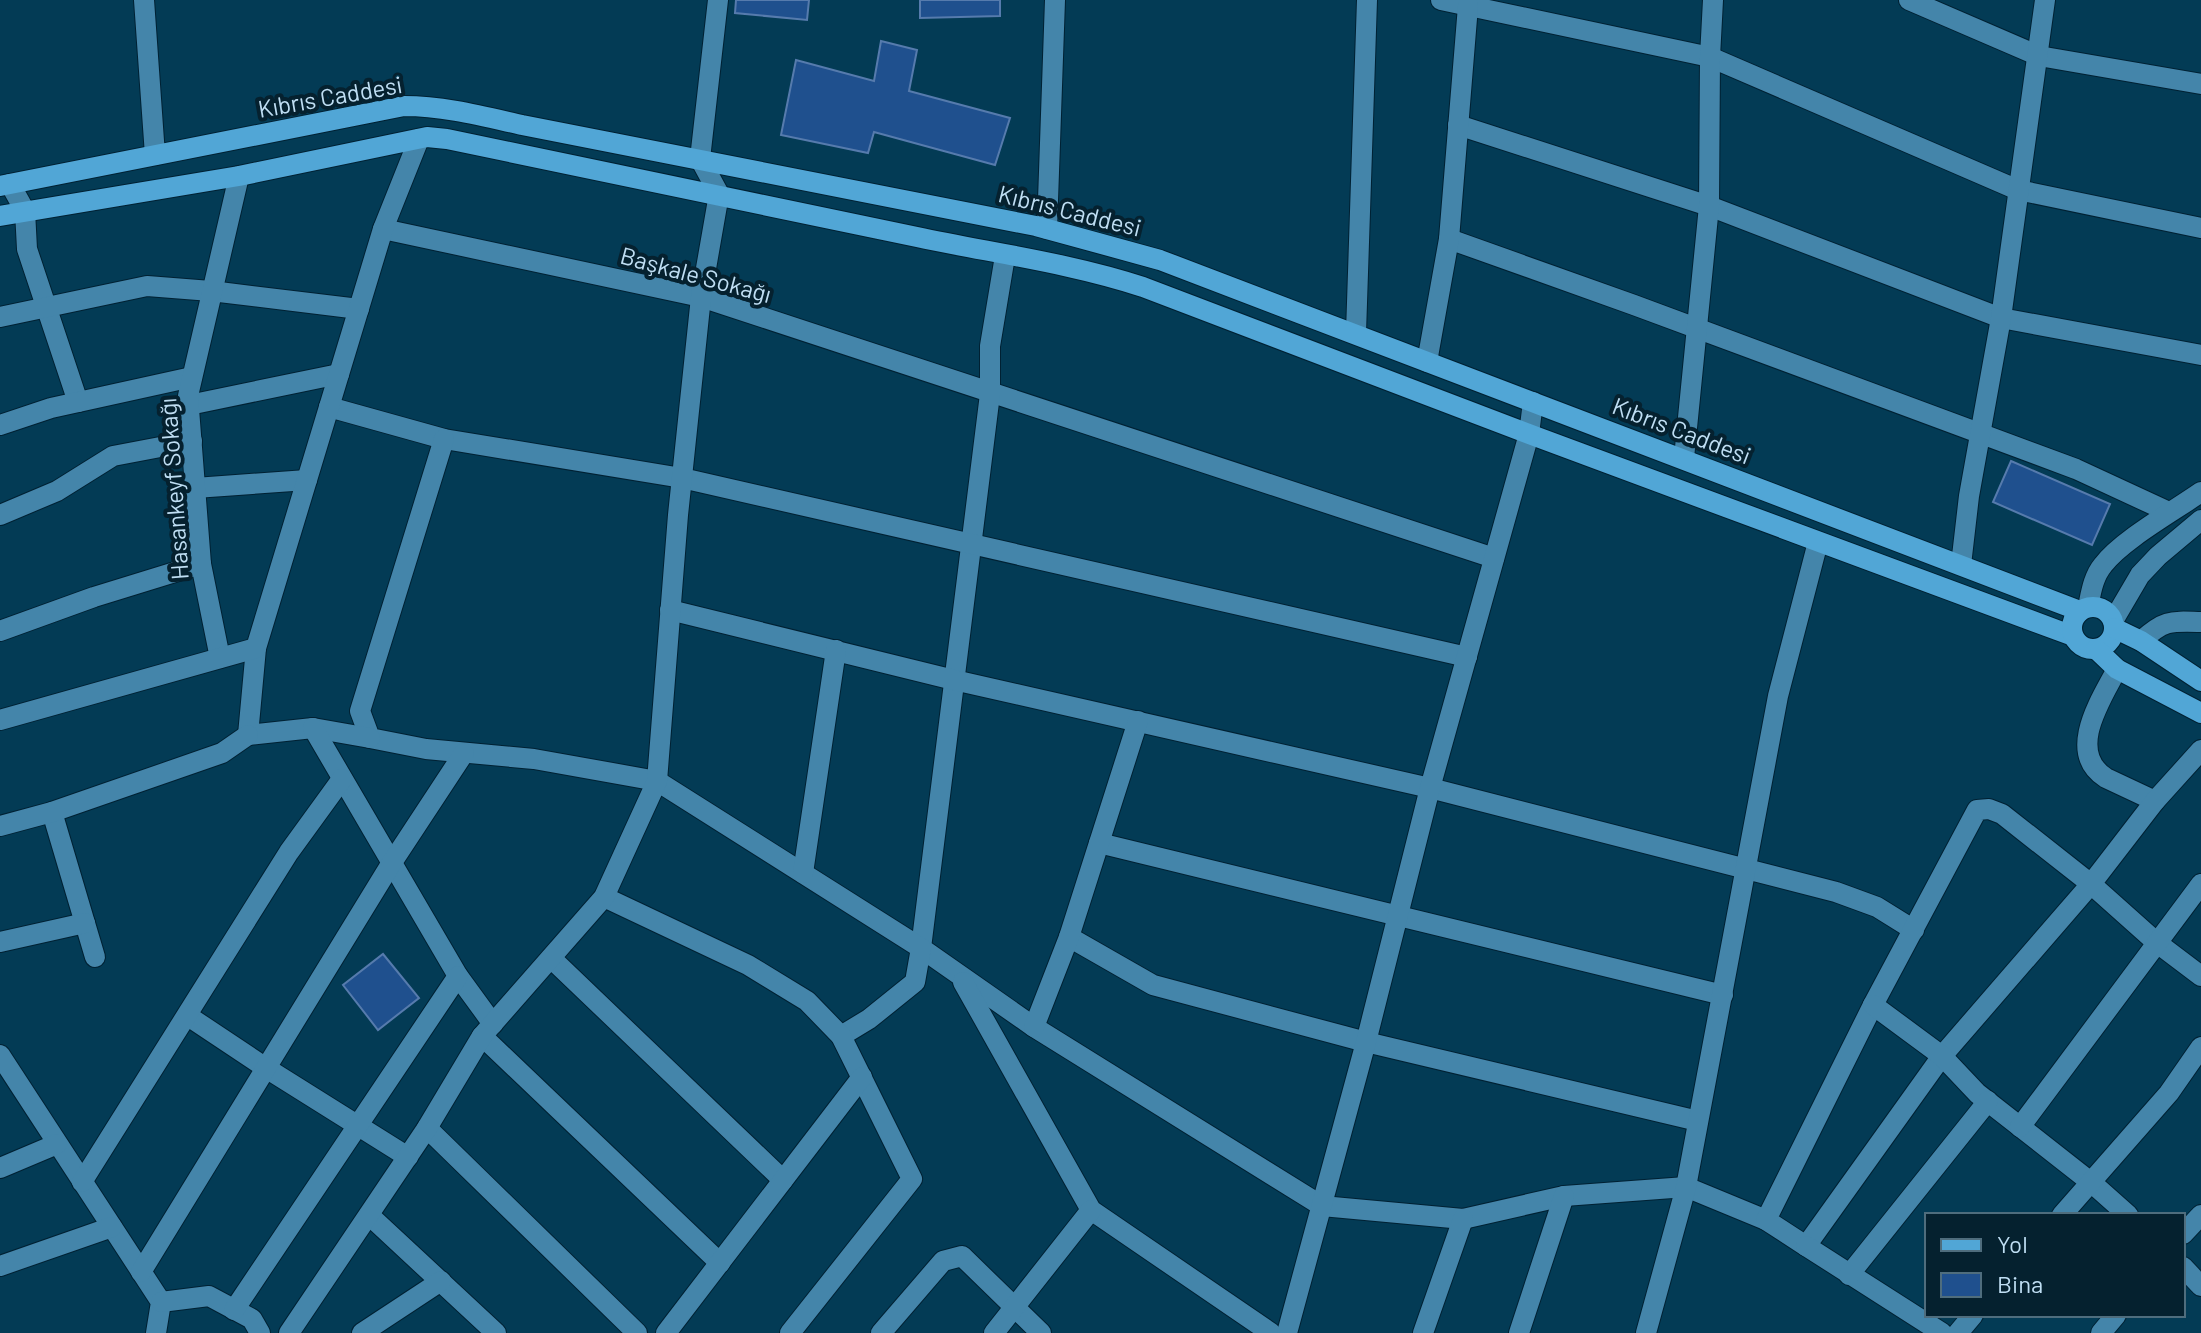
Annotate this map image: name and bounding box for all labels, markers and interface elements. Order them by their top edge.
street label: Kıbrıs Caddesi [256,69,404,123]
street label: Kıbrıs Caddesi [996,178,1144,242]
street label: Başkale Sokağı [617,240,775,308]
street label: Kıbrıs Caddesi [1609,390,1755,470]
street label: Hasankeyf Sokağı [152,397,194,581]
legend [1925,1213,2185,1317]
text: Yol [1997,1229,2028,1258]
text: Bina [1997,1269,2043,1298]

